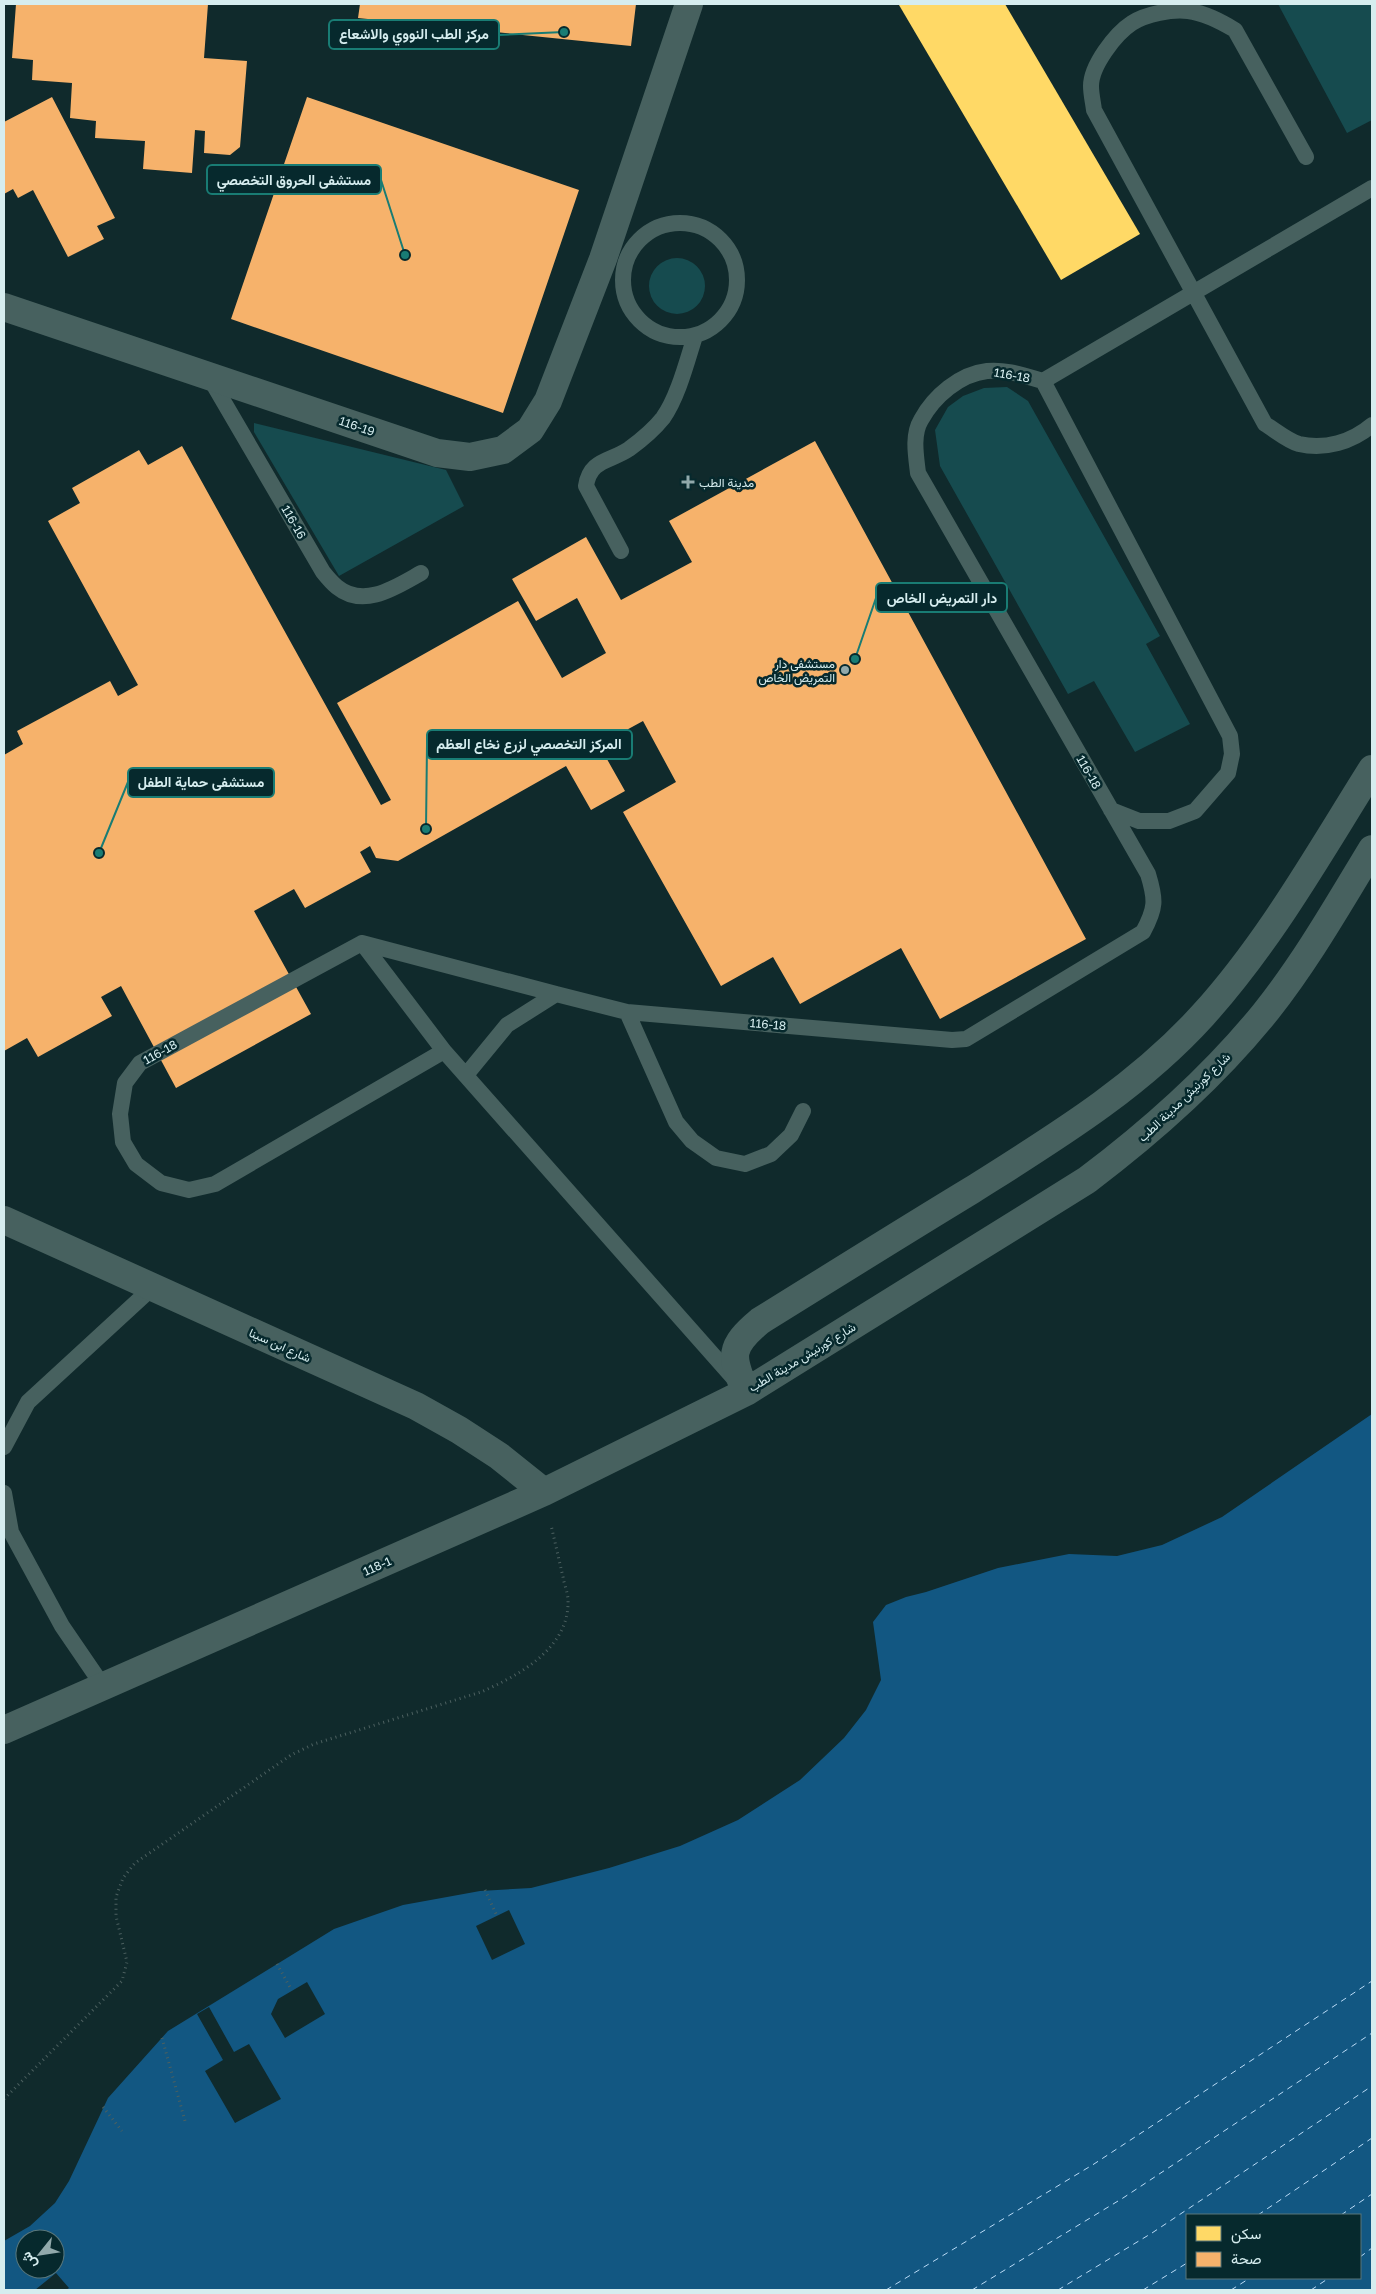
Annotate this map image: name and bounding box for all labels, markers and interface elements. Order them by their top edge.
callout: مركز الطب النووي والاشعاع [329,20,499,49]
text: مركز الطب النووي والاشعاع [339,25,489,46]
callout: مستشفى الحروق التخصصي [207,165,381,194]
text: مستشفى الحروق التخصصي [217,171,372,192]
street label: 116-18 [993,364,1031,386]
street label: 116-19 [337,413,377,439]
marker: مدينة الطب [681,475,695,489]
place label: مدينة الطب [699,475,754,490]
street label: 116-16 [278,502,310,542]
callout: دار التمريض الخاص [876,583,1007,612]
text: دار التمريض الخاص [887,589,997,607]
place label: مستشفى دار التمريض الخاص [758,656,835,686]
marker: مستشفى دار التمريض الخاص [839,664,851,676]
callout: المركز التخصصي لزرع نخاع العظم [427,730,632,759]
text: المركز التخصصي لزرع نخاع العظم [436,735,622,756]
street label: 116-18 [1073,752,1105,792]
callout: مستشفى حماية الطفل [128,768,274,797]
text: مستشفى حماية الطفل [138,773,265,791]
street label: 116-18 [749,1015,787,1033]
street label: 116-18 [140,1037,180,1067]
street label: شارع كورنيش مدينة الطب [1135,1049,1234,1146]
street label: شارع كورنيش مدينة الطب [746,1319,859,1397]
street label: شارع ابن سينا [246,1325,313,1367]
street label: 118-1 [361,1553,394,1579]
legend [1186,2214,1361,2279]
text: سكن [1231,2224,1261,2244]
north arrow [15,2229,65,2279]
text: ش [17,2249,41,2272]
text: صحة [1231,2249,1262,2267]

